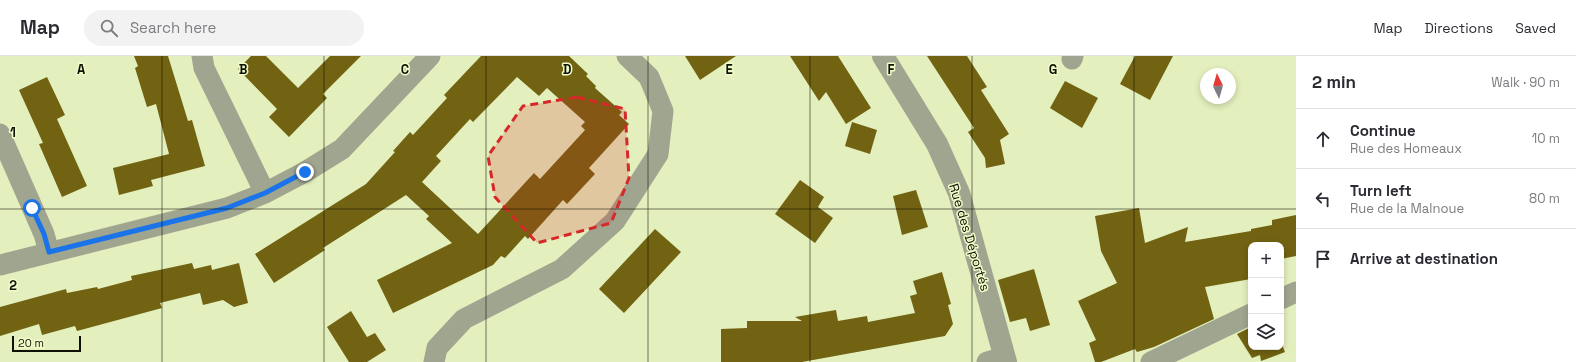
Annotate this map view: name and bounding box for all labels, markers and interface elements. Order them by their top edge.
search box [84,10,364,46]
text: Map [20,15,60,40]
icon: search [98,17,120,39]
text: Search here [130,18,216,37]
text: Map [1373,19,1403,37]
text: Directions [1425,19,1493,37]
text: Saved [1515,19,1556,37]
text: A [77,61,86,78]
text: B [239,61,248,78]
text: C [401,61,409,78]
text: D [563,61,572,78]
text: E [725,61,733,78]
text: F [888,61,895,78]
text: G [1049,61,1057,78]
north arrow [1200,68,1236,104]
text: 2 min [1312,71,1356,93]
text: Walk · 90 m [1491,74,1560,91]
text: Continue [1350,121,1416,140]
text: 1 [10,124,16,141]
icon: ahead [1312,128,1334,150]
text: 10 m [1532,130,1560,147]
text: Rue des Homeaux [1350,140,1462,157]
route end [296,163,314,181]
street label: Rue des Déportés [945,181,994,293]
text: Turn left [1350,181,1412,200]
icon: left [1312,188,1334,210]
text: 80 m [1529,190,1560,207]
route start [23,199,41,217]
text: Rue de la Malnoue [1350,200,1464,217]
map controls [1248,242,1284,350]
button: + [1248,242,1284,278]
icon: arrive [1312,248,1334,270]
text: Arrive at destination [1350,249,1498,268]
text: 2 [9,277,17,294]
button: − [1248,278,1284,314]
button: layers [1248,314,1284,350]
scale bar [12,334,81,353]
text: 20 m [18,336,44,350]

